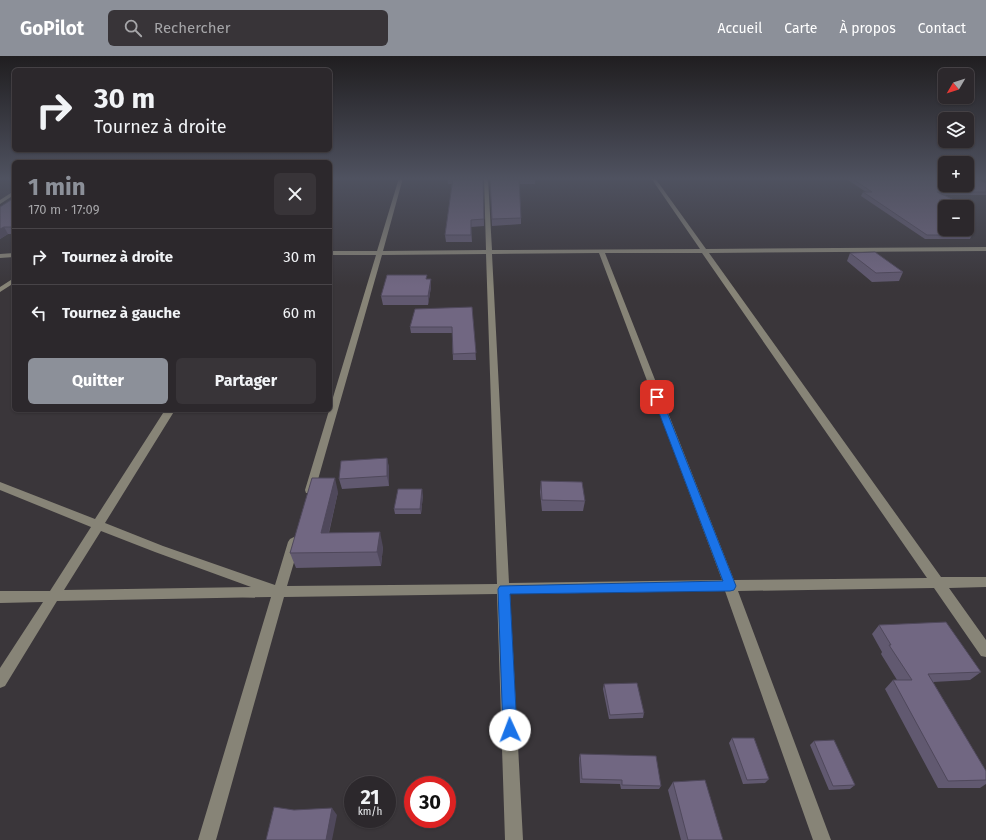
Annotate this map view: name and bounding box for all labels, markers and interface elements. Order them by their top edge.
search box [108,10,388,46]
text: GoPilot [20,17,84,40]
icon: search [122,17,144,39]
text: Rechercher [154,19,231,37]
text: Accueil [717,20,762,37]
text: Carte [784,20,817,37]
text: À propos [839,20,896,37]
text: Contact [918,20,966,37]
north arrow [938,68,974,104]
map controls [938,68,974,236]
text: 30 m [94,82,155,115]
icon: right [28,84,80,136]
button: layers [938,112,974,148]
text: Tournez à droite [94,116,226,138]
button: + [938,156,974,192]
text: 1 min [28,173,86,201]
button: close [274,173,316,215]
button: − [938,200,974,236]
text: 170 m · 17:09 [28,202,100,217]
icon: right [28,246,50,268]
text: Tournez à droite [62,248,173,266]
text: 30 m [283,248,316,266]
icon: left [28,302,50,324]
text: Tournez à gauche [62,304,181,322]
text: 60 m [283,304,316,322]
button: Quitter [28,358,168,404]
button: Partager [176,358,316,404]
pin [640,380,674,414]
icon: arrive [646,386,668,408]
position arrow [489,709,531,751]
speed limit sign: 30 [404,776,456,828]
text: 21 [360,785,380,809]
text: km/h [358,806,382,818]

